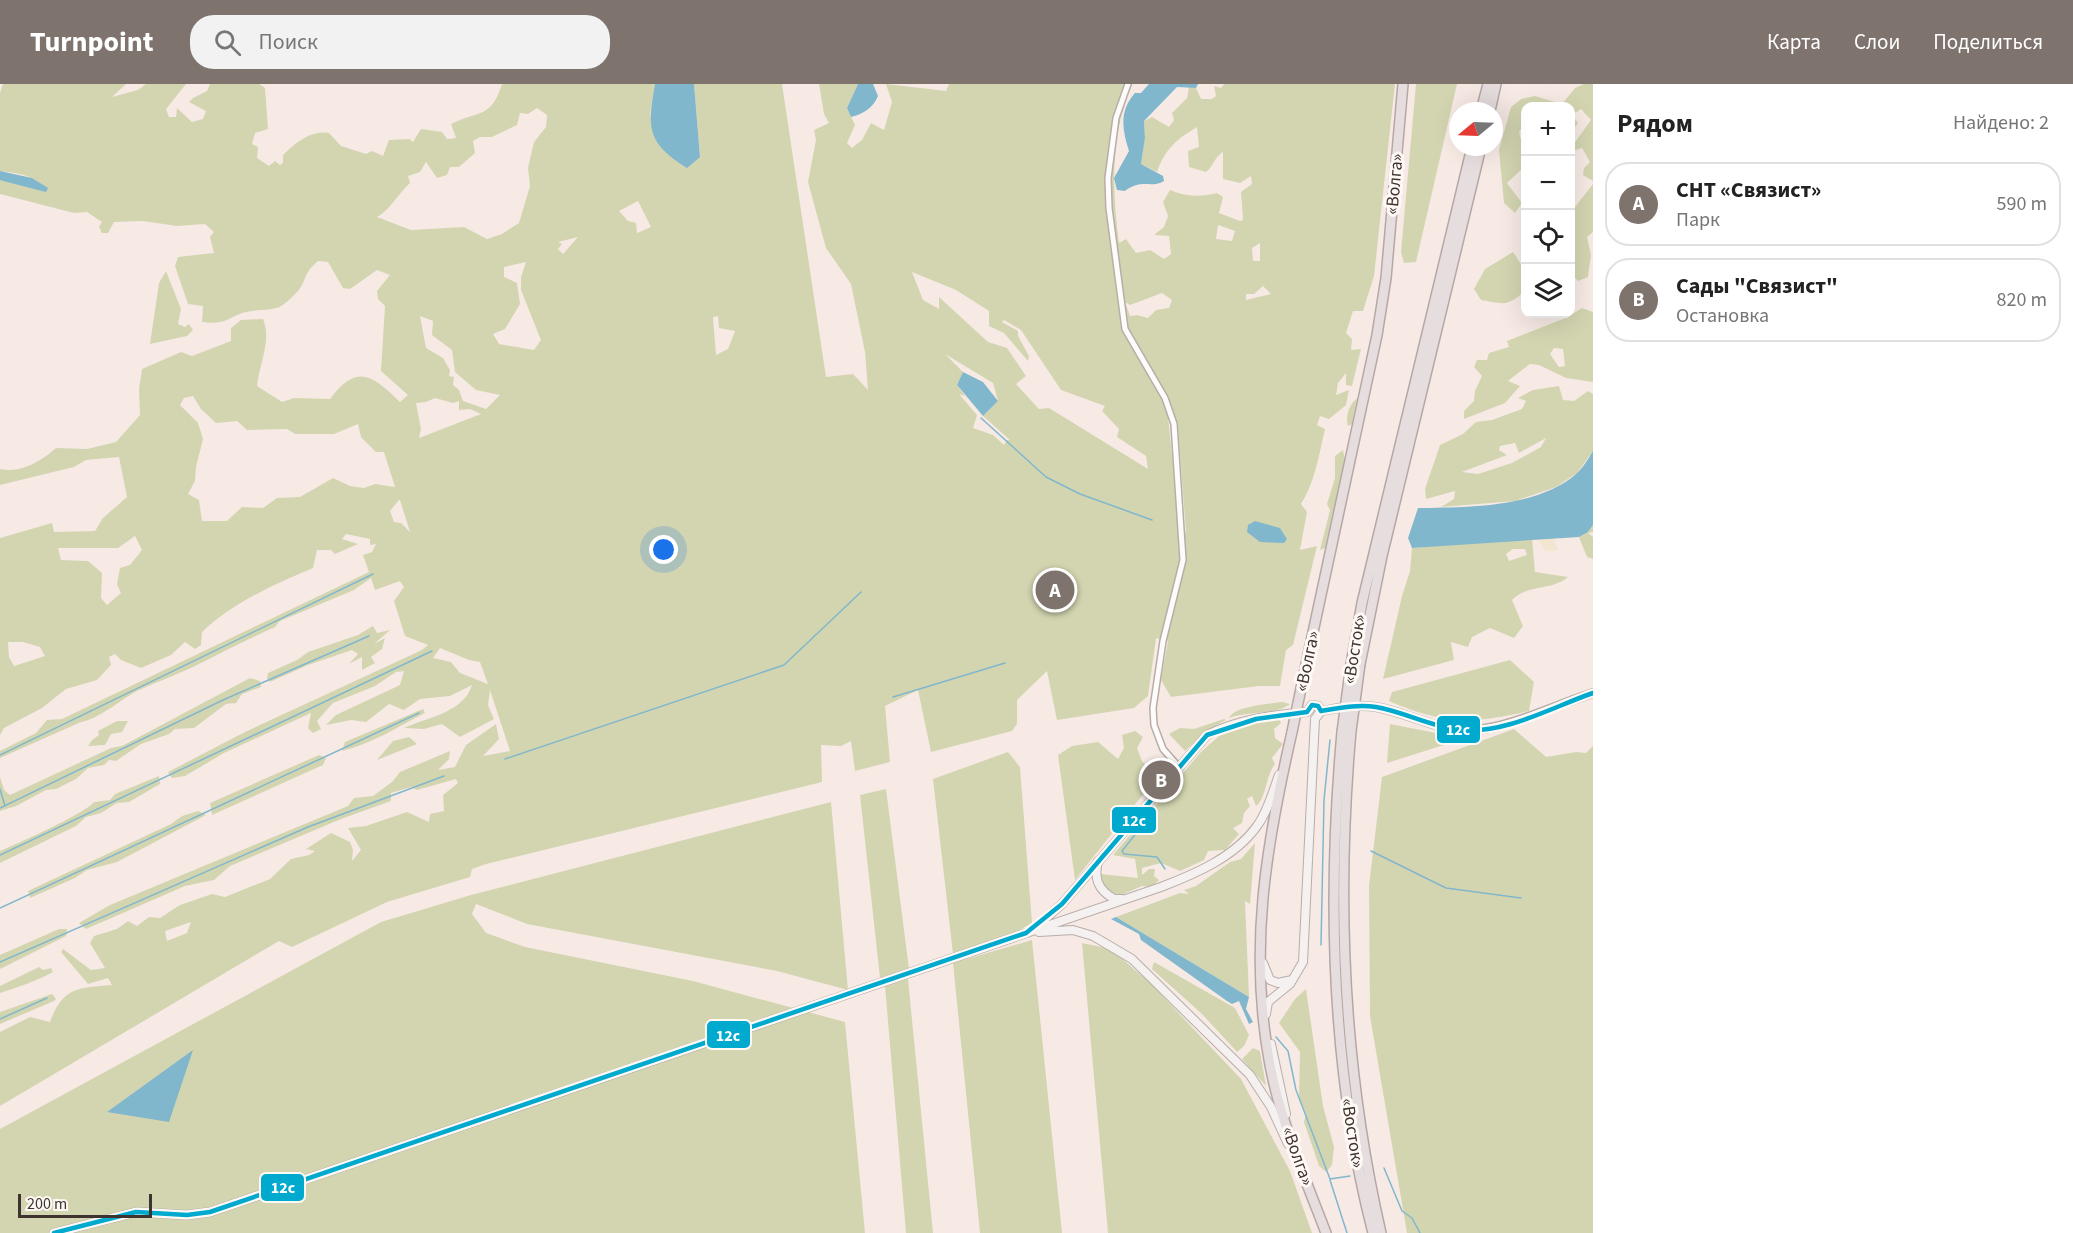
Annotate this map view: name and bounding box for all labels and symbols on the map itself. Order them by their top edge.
north arrow [1449,102,1503,156]
street label: «Волга» [1379,152,1410,216]
your location [649,535,678,564]
pin: A [1036,568,1074,612]
street label: «Восток» [1337,612,1372,686]
street label: «Волга» [1289,629,1326,694]
line badge: 12с [1436,715,1481,744]
text: 12с [1446,719,1471,741]
pin: B [1142,758,1180,802]
line badge: 12с [1111,806,1157,834]
text: 12с [1122,810,1147,832]
line badge: 12с [706,1020,751,1049]
text: 12с [716,1025,741,1047]
street label: «Восток» [1335,1096,1370,1170]
street label: «Волга» [1275,1123,1320,1189]
line badge: 12с [260,1173,305,1202]
text: 12с [271,1177,296,1199]
scale bar [18,1191,152,1218]

